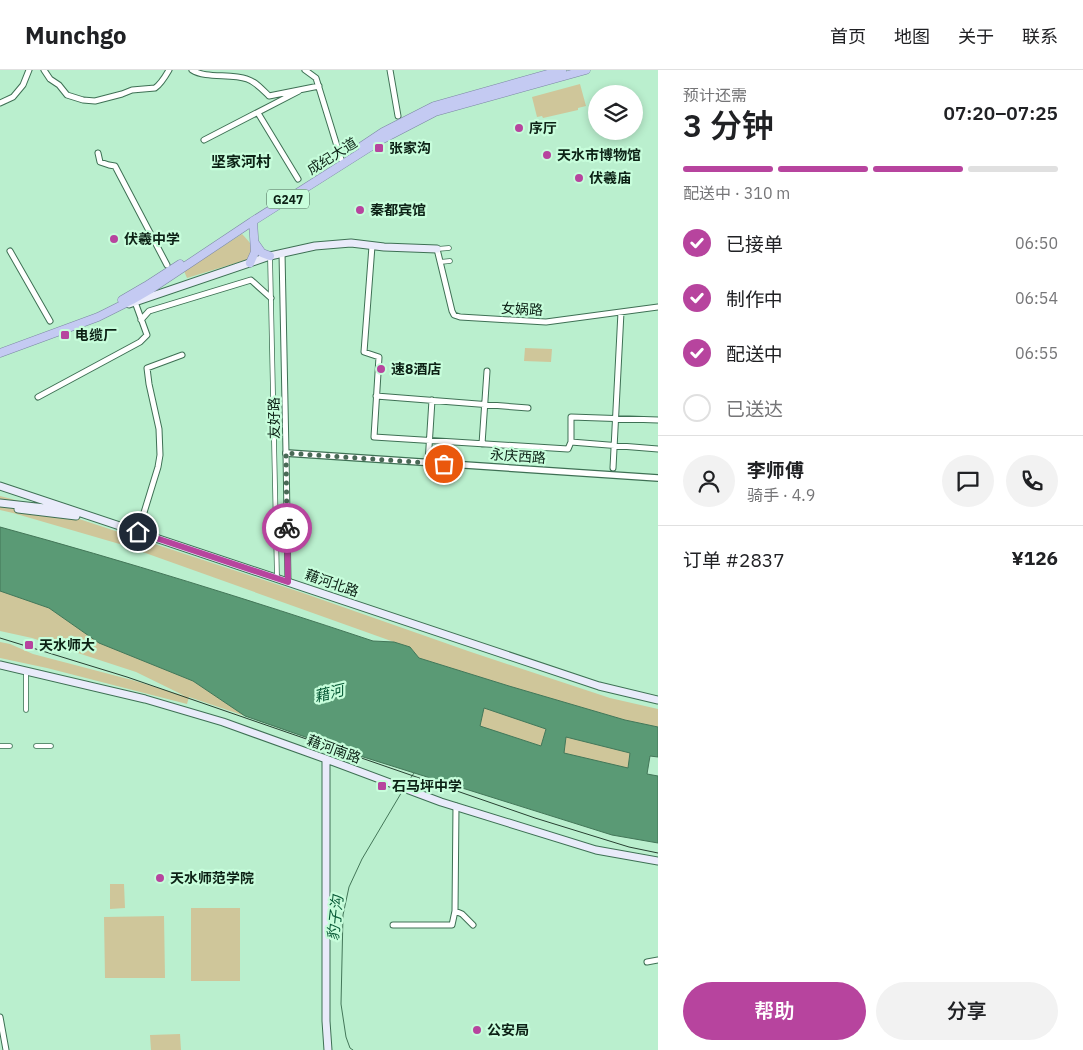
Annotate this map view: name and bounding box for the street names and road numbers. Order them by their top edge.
street label: 成纪大道 [303,134,361,178]
road number: G247 [267,190,309,208]
street label: 女娲路 [501,299,543,319]
street label: 友好路 [265,397,283,439]
street label: 永庆西路 [489,445,547,467]
street label: 藉河北路 [303,565,361,601]
street label: 藉河南路 [305,731,363,767]

